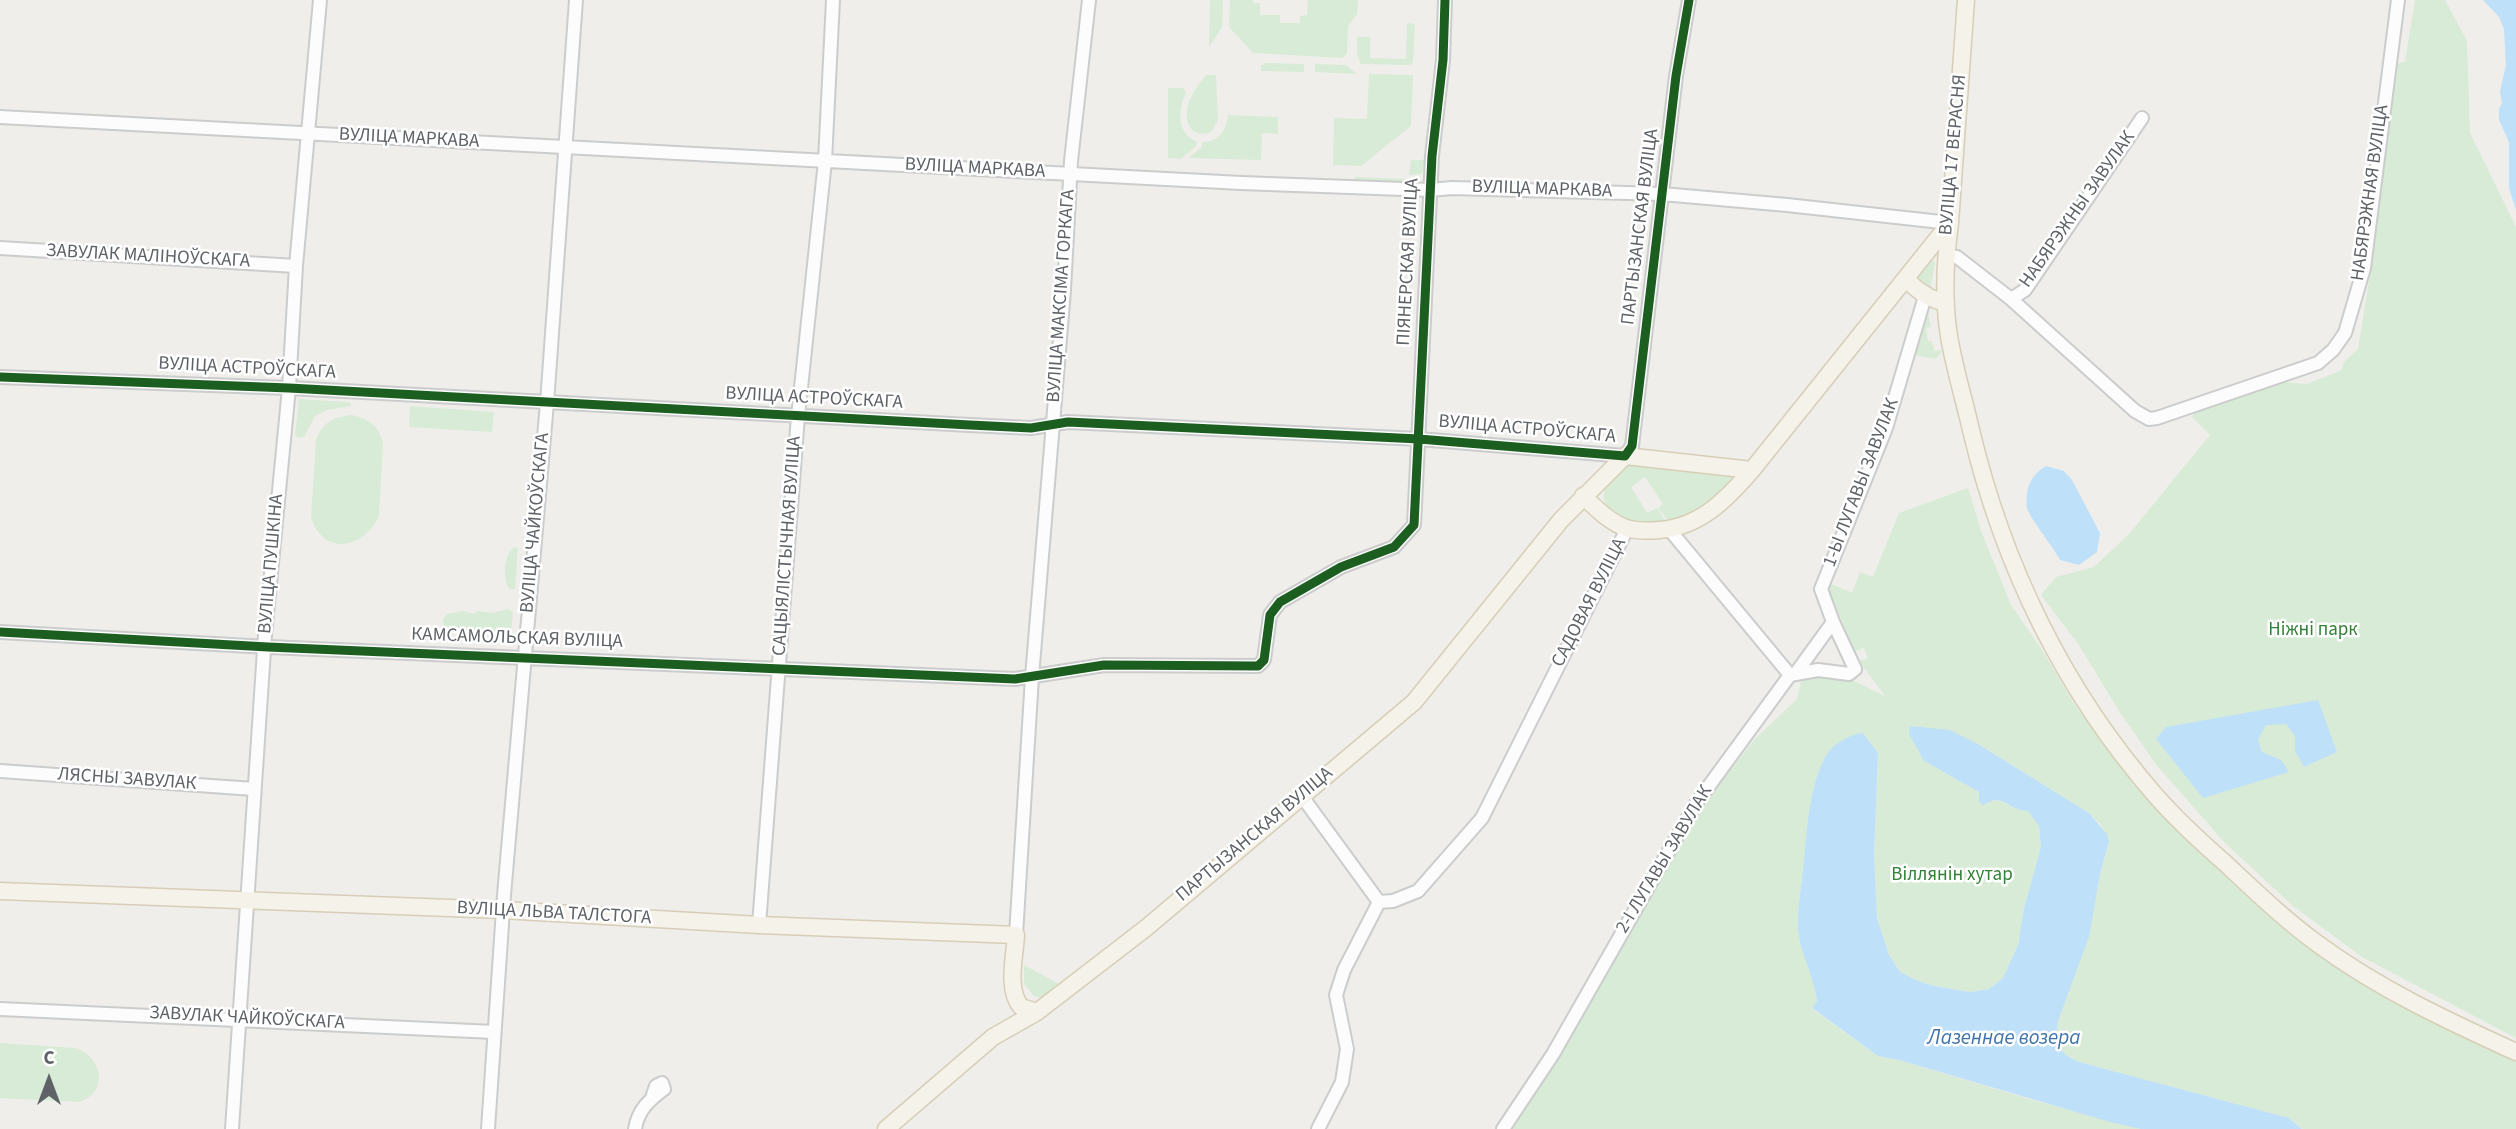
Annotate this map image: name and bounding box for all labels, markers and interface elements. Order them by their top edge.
street label: ВУЛІЦА 17 ВЕРАСНЯ [1936,74,1972,236]
street label: НАБЯРЭЖНАЯ ВУЛІЦА [2347,103,2395,283]
street label: ВУЛІЦА МАРКАВА [338,124,480,154]
street label: НАБЯРЭЖНЫ ЗАВУЛАК [2015,127,2141,293]
street label: ПАРТЫЗАНСКАЯ ВУЛІЦА [1618,128,1664,326]
street label: ВУЛІЦА МАРКАВА [904,154,1046,184]
street label: ВУЛІЦА МАРКАВА [1471,176,1613,204]
street label: ПІЯНЕРСКАЯ ВУЛІЦА [1393,178,1425,346]
street label: ВУЛІЦА МАКСІМА ГОРКАГА [1043,189,1081,403]
street label: ЗАВУЛАК МАЛІНОЎСКАГА [45,240,251,274]
street label: ВУЛІЦА АСТРОЎСКАГА [158,353,336,385]
street label: ВУЛІЦА АСТРОЎСКАГА [725,383,903,415]
street label: 1-Ы ЛУГАВЫ ЗАВУЛАК [1819,396,1905,570]
street label: ВУЛІЦА АСТРОЎСКАГА [1437,411,1617,449]
street label: ВУЛІЦА ЧАЙКОЎСКАГА [517,432,555,614]
street label: САЦЫЯЛІСТЫЧНАЯ ВУЛІЦА [769,435,807,657]
street label: ВУЛІЦА ПУШКІНА [255,493,289,635]
street label: САДОВАЯ ВУЛІЦА [1548,535,1632,671]
park label: Ніжні парк [2268,620,2358,642]
street label: КАМСАМОЛЬСКАЯ ВУЛІЦА [411,624,623,654]
street label: ПАРТЫЗАНСКАЯ ВУЛІЦА [1172,763,1338,907]
street label: ЛЯСНЫ ЗАВУЛАК [57,764,197,796]
street label: 2-І ЛУГАВЫ ЗАВУЛАК [1612,782,1718,938]
park label: Віллянін хутар [1891,865,2013,887]
street label: ВУЛІЦА ЛЬВА ТАЛСТОГА [456,898,652,930]
street label: ЗАВУЛАК ЧАЙКОЎСКАГА [149,1002,345,1036]
water label: Лазеннае возера [1928,1026,2080,1052]
north arrow [14,1045,84,1115]
text: С [43,1045,55,1072]

